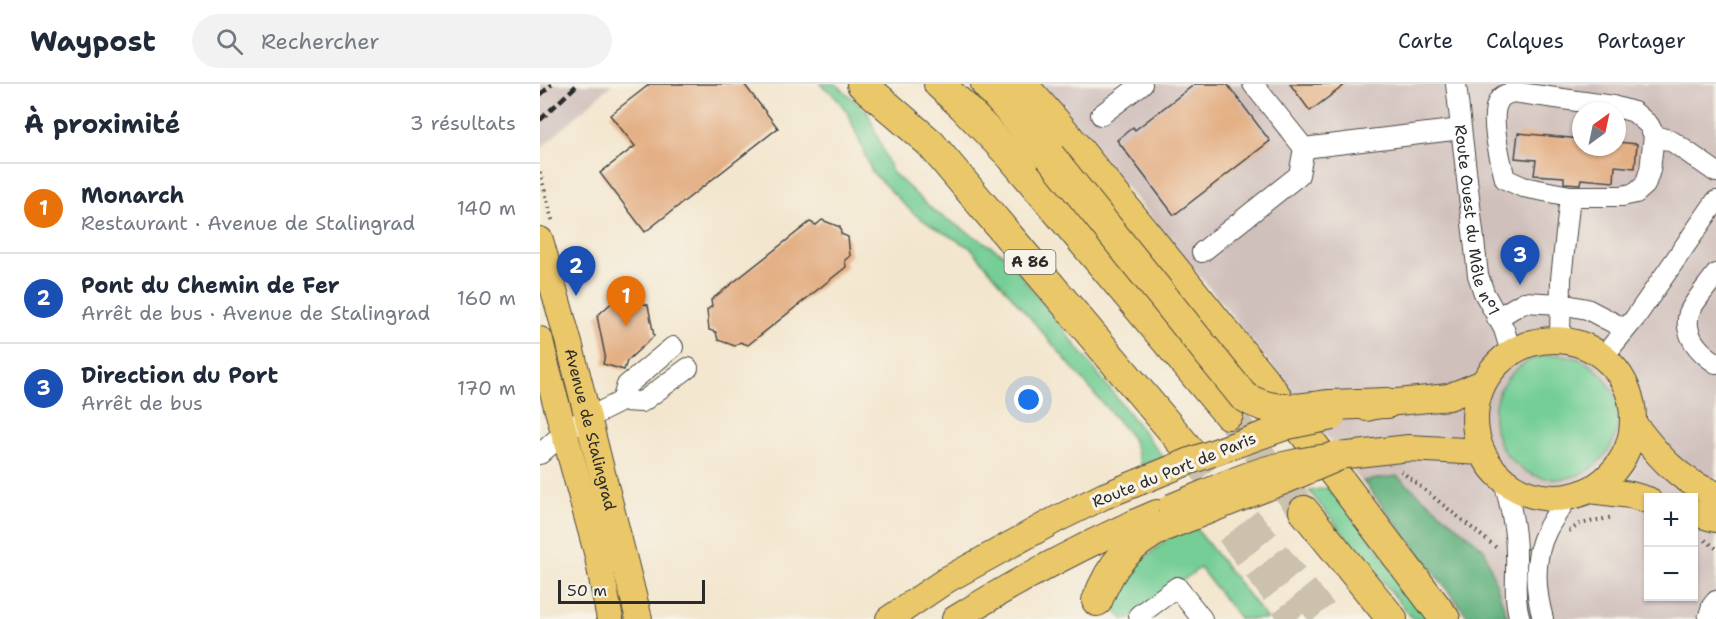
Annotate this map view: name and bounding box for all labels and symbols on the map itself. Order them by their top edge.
north arrow [1572,102,1626,156]
street label: Route Ouest du Môle n°1 [1450,123,1505,319]
pin: 3 [1500,236,1540,285]
pin: 2 [556,246,596,296]
road number: A 86 [1004,250,1056,274]
pin: 1 [606,276,646,326]
street label: Avenue de Stalingrad [560,346,622,513]
your location [1014,385,1043,414]
street label: Route du Port de Paris [1089,428,1259,512]
scale bar [558,577,705,604]

